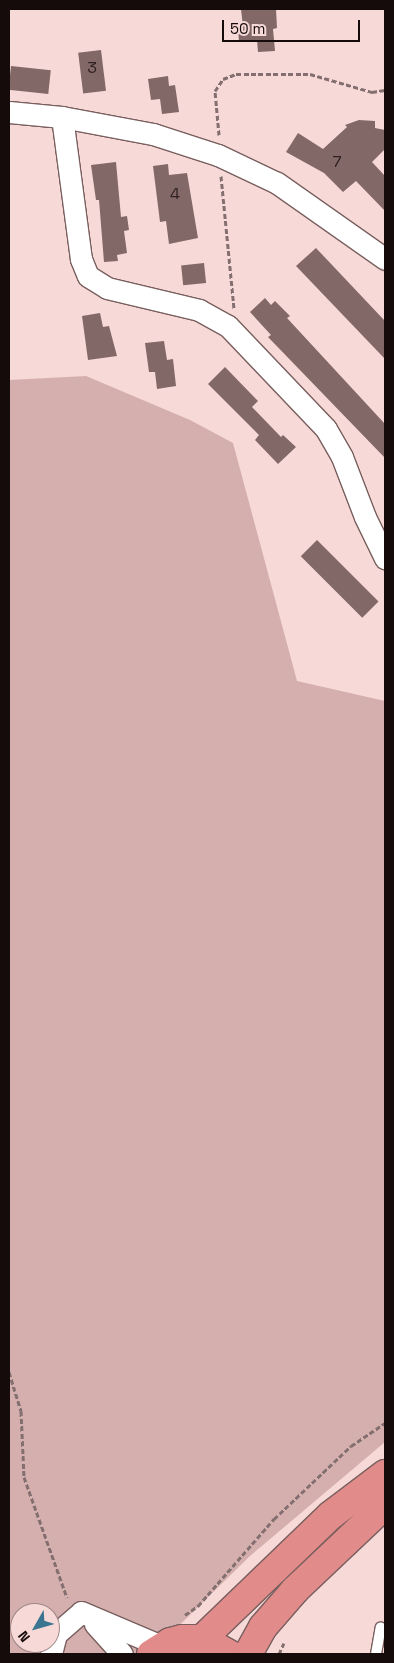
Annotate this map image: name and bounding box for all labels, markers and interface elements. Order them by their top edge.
scale bar [224,10,362,42]
text: 50 m [230,19,265,38]
house number: 3 [87,58,97,78]
house number: 7 [332,152,342,172]
house number: 4 [170,184,180,204]
north arrow [10,1603,60,1653]
text: N [14,1627,34,1646]

